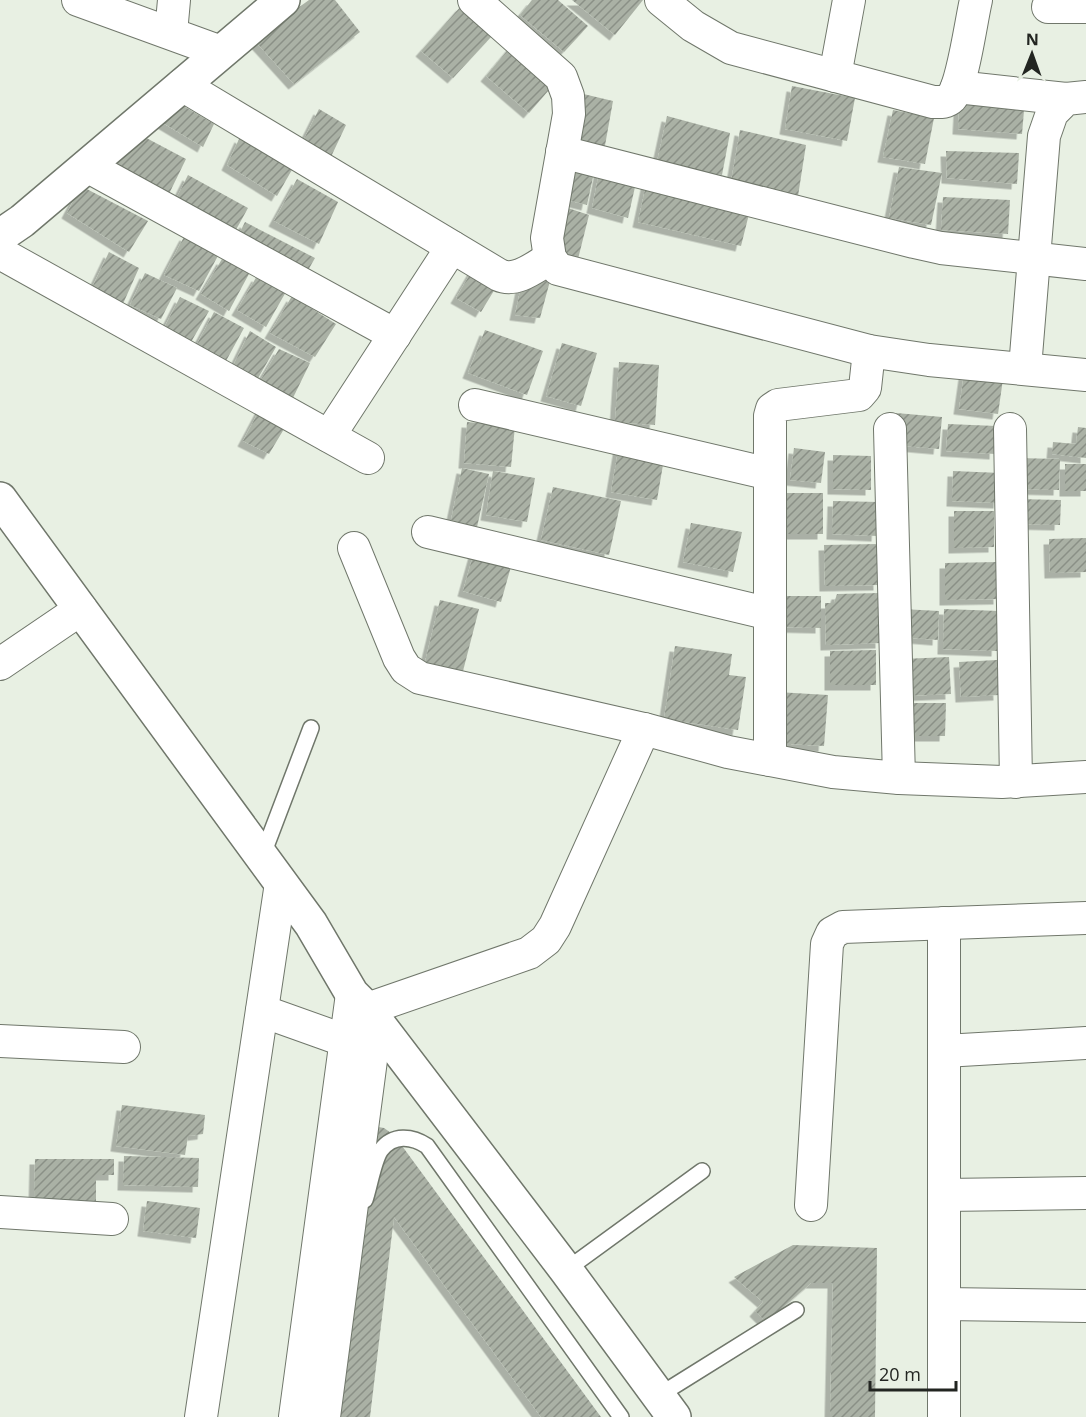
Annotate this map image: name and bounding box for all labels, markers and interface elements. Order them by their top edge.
north arrow [1002,24,1062,84]
text: N [1026,28,1039,50]
scale bar [870,1354,956,1392]
text: 20 m [879,1362,921,1386]

